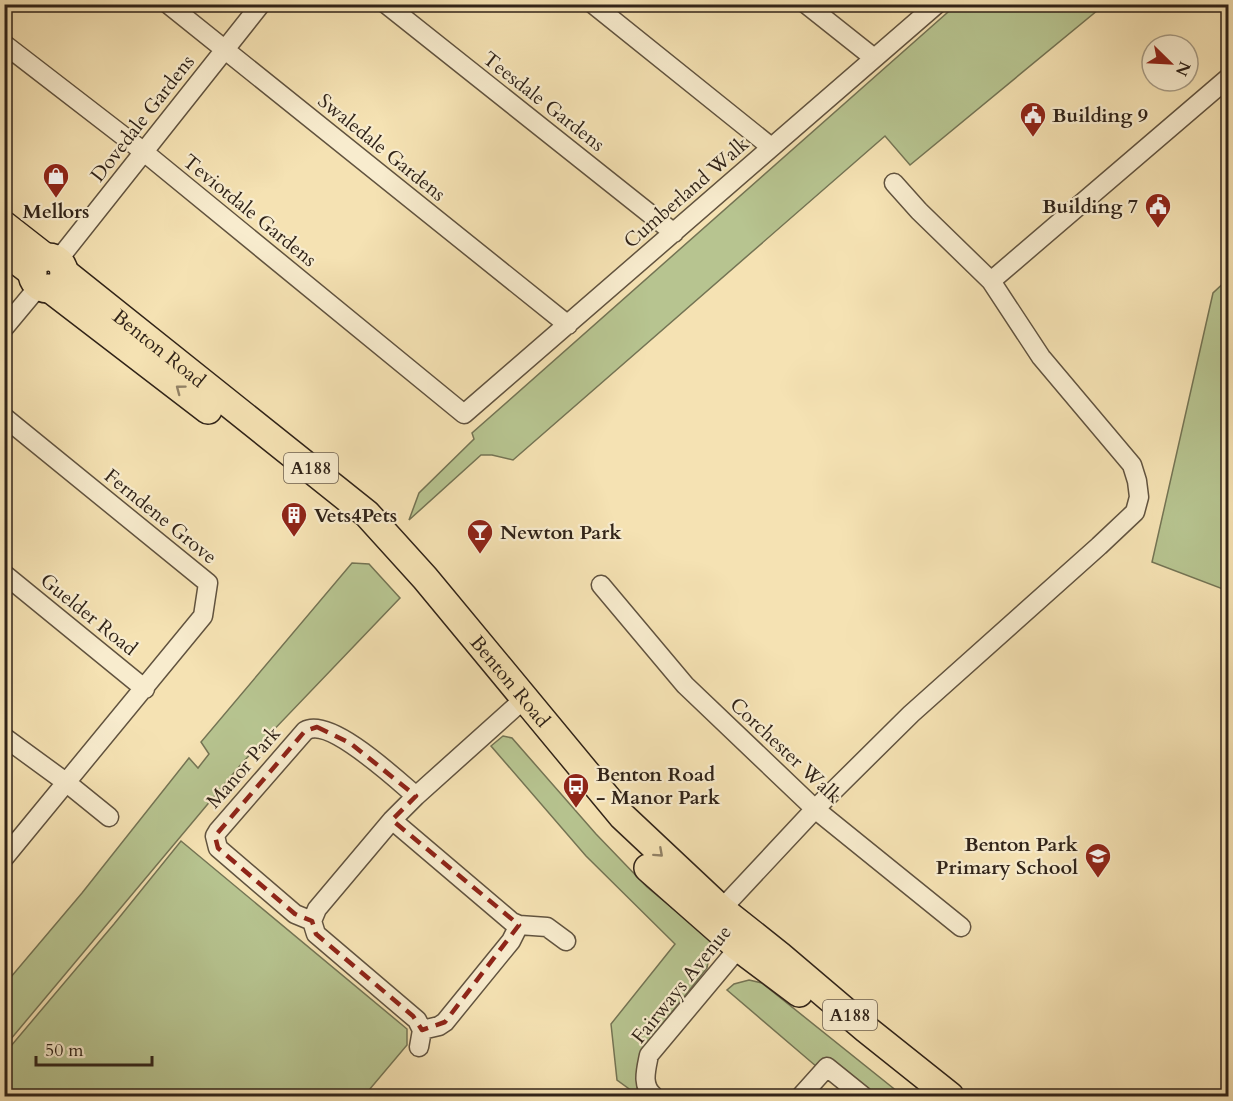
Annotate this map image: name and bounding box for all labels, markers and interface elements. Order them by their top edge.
north arrow [1140,33,1200,93]
street label: Teesdale Gardens [477,45,610,158]
street label: Dovedale Gardens [84,49,201,188]
text: N [1170,58,1196,80]
street label: Swaledale Gardens [312,87,451,207]
public building icon: Building 9 [1018,100,1048,138]
place label: Building 9 [1052,102,1148,129]
street label: Cumberland Walk [618,130,755,254]
street label: Teviotdale Gardens [177,148,322,273]
shop icon: Mellors [41,161,71,199]
public building icon: Building 7 [1143,191,1173,229]
place label: Building 7 [1042,193,1138,220]
place label: Mellors [23,198,89,225]
street label: Benton Road [107,303,211,394]
one-way arrow [176,386,187,397]
road number: A188 [284,453,338,483]
street label: Ferndene Grove [99,463,223,570]
building icon: Vets4Pets [279,500,309,538]
place label: Vets4Pets [314,502,397,529]
bar icon: Newton Park [465,517,495,555]
place label: Newton Park [500,519,622,546]
street label: Guelder Road [35,567,143,662]
street label: Benton Road [464,630,556,733]
street label: Corchester Walk [724,691,848,809]
street label: Manor Park [200,720,287,814]
place label: Benton Road - Manor Park [596,761,721,811]
bus stop icon: Benton Road - Manor Park [561,771,591,809]
place label: Benton Park Primary School [936,831,1079,881]
school or university icon: Benton Park Primary School [1083,841,1113,879]
one-way arrow [652,846,663,857]
street label: Fairways Avenue [625,919,738,1049]
road number: A188 [823,1000,877,1030]
scale bar [36,1029,152,1067]
text: 50 m [45,1038,84,1063]

